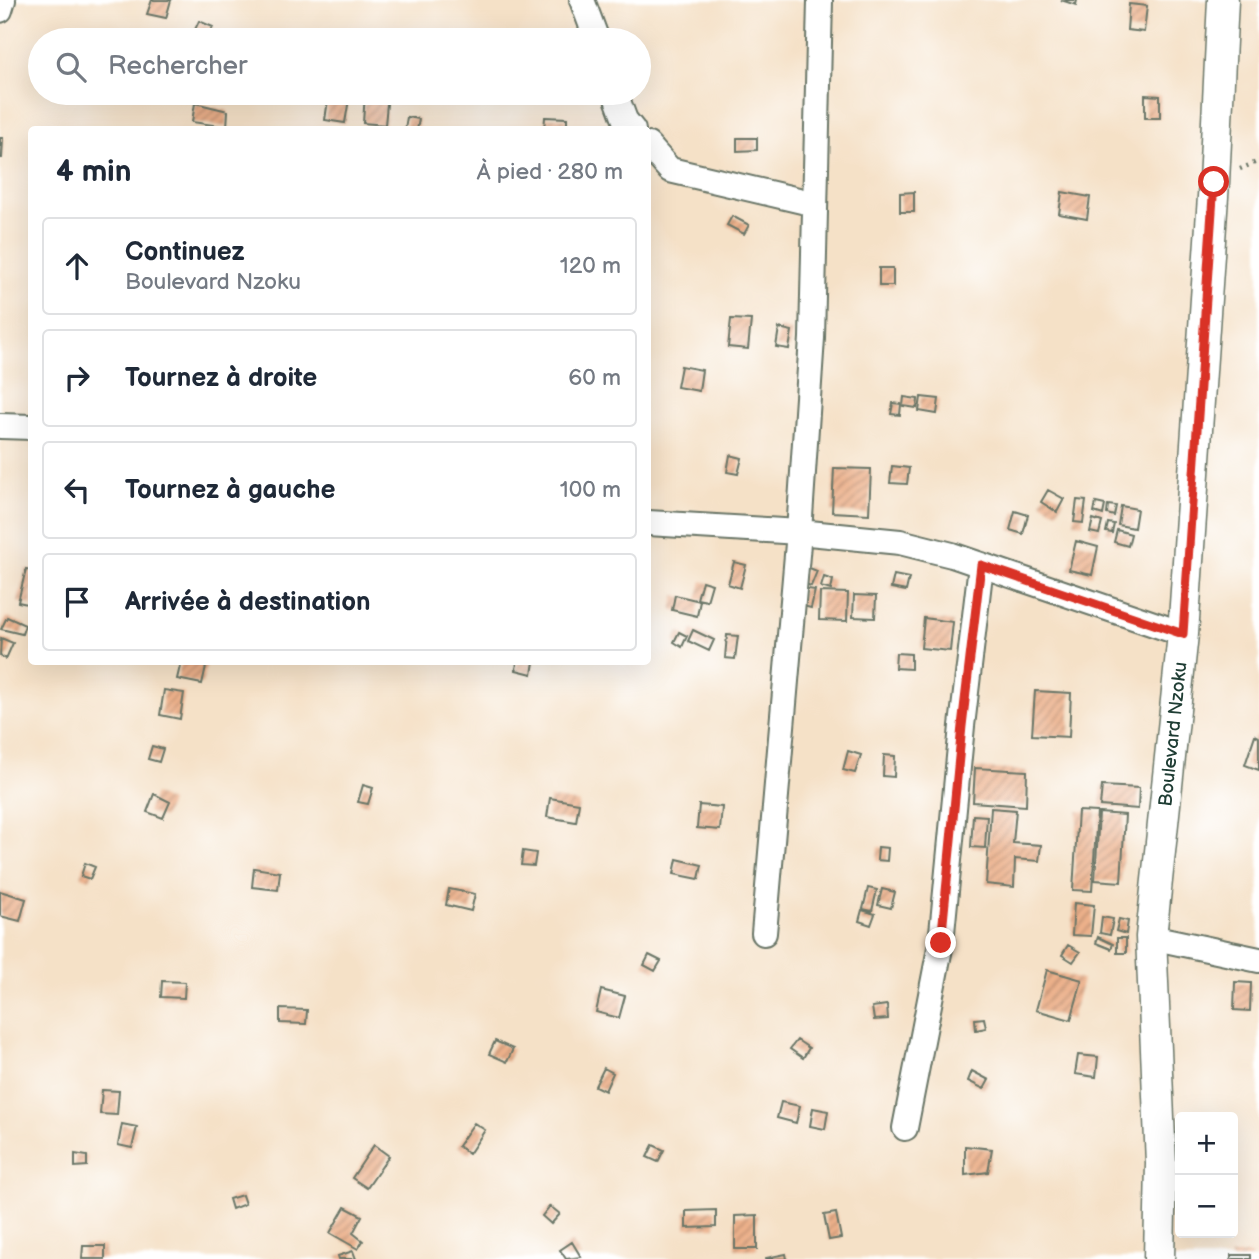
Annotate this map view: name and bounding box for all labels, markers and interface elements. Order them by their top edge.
search box [28,28,651,105]
icon: search [52,48,90,86]
text: Rechercher [108,51,247,82]
text: 4 min [56,154,131,190]
text: À pied · 280 m [476,158,623,186]
route start [1198,166,1229,197]
text: Continuez [125,237,245,268]
icon: ahead [58,247,96,285]
text: 120 m [560,252,621,280]
text: Boulevard Nzoku [125,268,301,296]
icon: right [58,359,96,397]
text: Tournez à droite [125,363,317,394]
text: 60 m [568,364,621,392]
icon: left [58,471,96,509]
text: Tournez à gauche [125,475,336,506]
text: 100 m [560,476,621,504]
icon: arrive [58,583,96,621]
text: Arrivée à destination [125,587,371,618]
street label: Boulevard Nzoku [1154,661,1193,808]
route end [925,927,956,958]
map controls [1175,1112,1238,1238]
button: + [1175,1112,1238,1175]
button: − [1175,1175,1238,1238]

